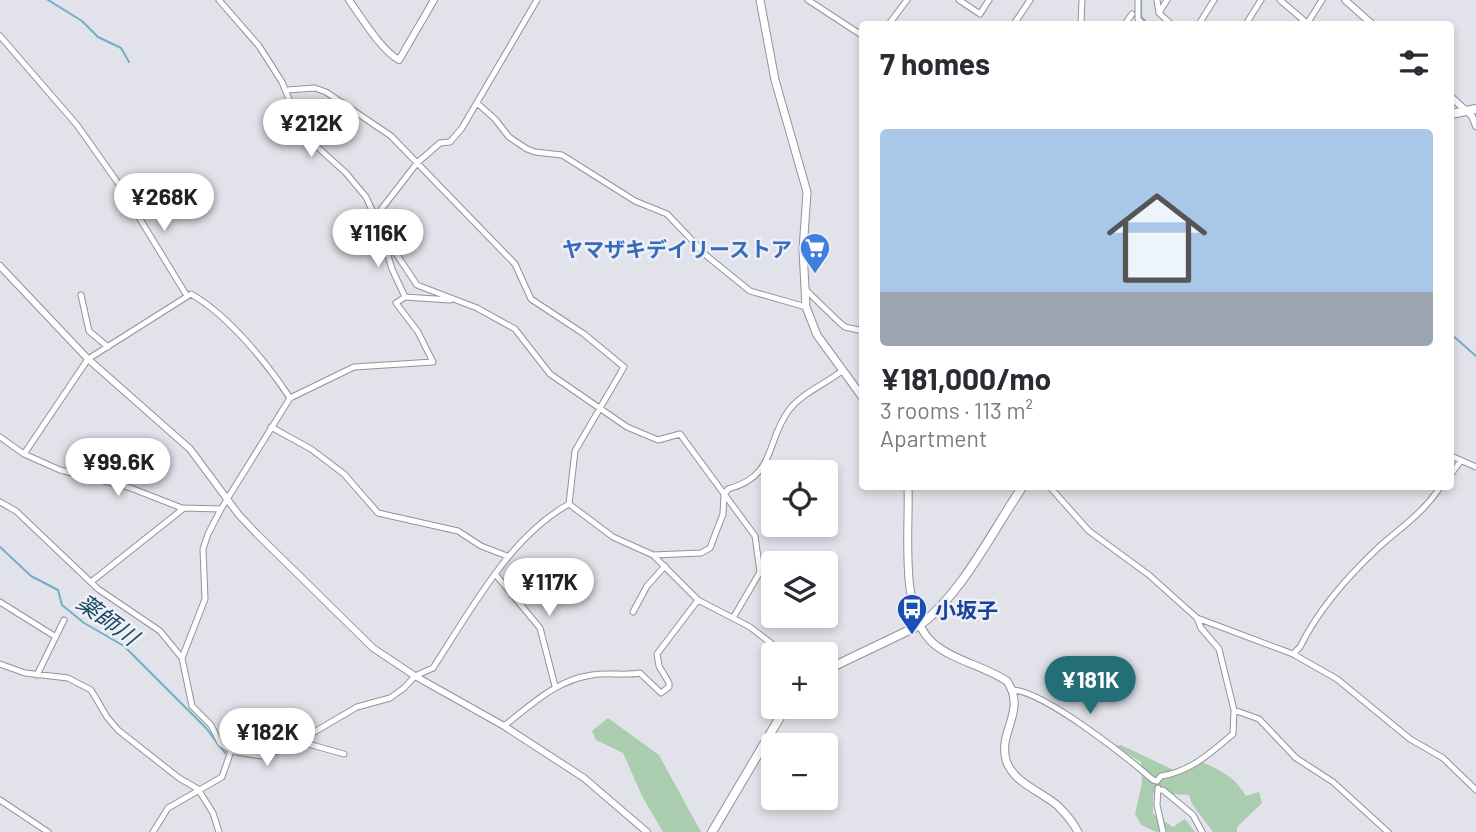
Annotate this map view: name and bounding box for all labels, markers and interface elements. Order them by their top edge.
icon: filters [1395,44,1433,82]
text: 7 homes [880,45,990,81]
pin: ¥212K [262,100,360,159]
text: ¥212K [279,108,343,136]
pin: ¥268K [115,174,213,233]
icon: home [1094,175,1220,301]
text: ¥268K [130,182,198,210]
pin: ¥116K [329,210,427,269]
text: ¥116K [349,218,407,246]
supermarket icon: ヤマザキデイリーストア [798,231,832,275]
place label: ヤマザキデイリーストア [562,236,792,261]
text: ¥181,000/mo [880,360,1051,396]
text: 3 rooms · 113 m² [880,396,1033,424]
text: Apartment [880,424,987,452]
pin: ¥99.6K [61,438,175,498]
text: ¥99.6K [81,447,155,475]
map controls [761,460,838,810]
button: locate [761,460,838,537]
button: layers [761,551,838,628]
pin: ¥117K [500,558,598,618]
text: ¥117K [520,567,578,595]
water label: 薬師川 [72,587,147,652]
bus stop icon: 小坂子 [895,592,929,636]
place label: 小坂子 [935,597,998,622]
button: + [761,642,838,719]
pin: ¥181K [1041,656,1139,716]
text: ¥181K [1061,665,1119,693]
pin: ¥182K [218,708,316,768]
text: ¥182K [235,717,299,745]
button: − [761,733,838,810]

